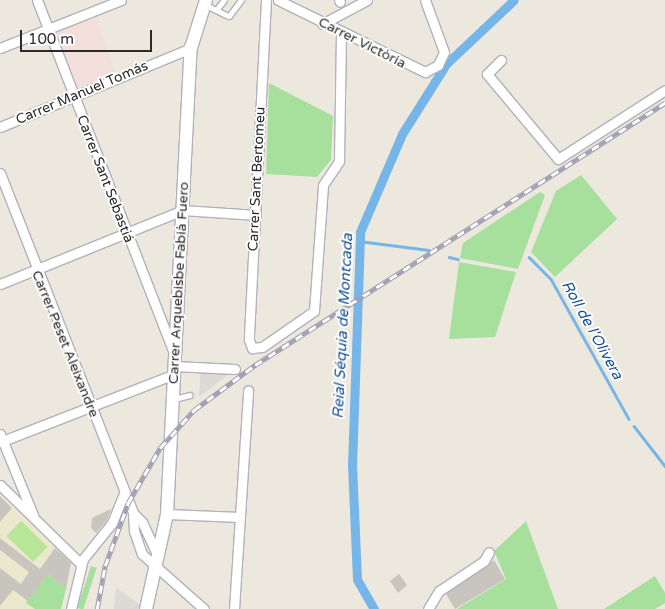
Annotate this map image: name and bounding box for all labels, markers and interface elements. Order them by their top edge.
street label: Carrer Victòria [315,14,409,72]
scale bar [22,20,155,52]
text: 100 m [28,30,74,48]
street label: Carrer Manuel Tomás [13,58,151,128]
street label: Carrer Sant Bertomeu [245,106,269,252]
street label: Carrer Sant Sebastiá [73,113,137,245]
street label: Carrer Arquebisbe Fabià Fuero [165,181,193,385]
water label: Reial Séquia de Montcada [329,233,357,419]
street label: Carrer Peset Aleixandre [28,268,102,420]
water label: Roll de l'Olivera [557,277,627,383]

